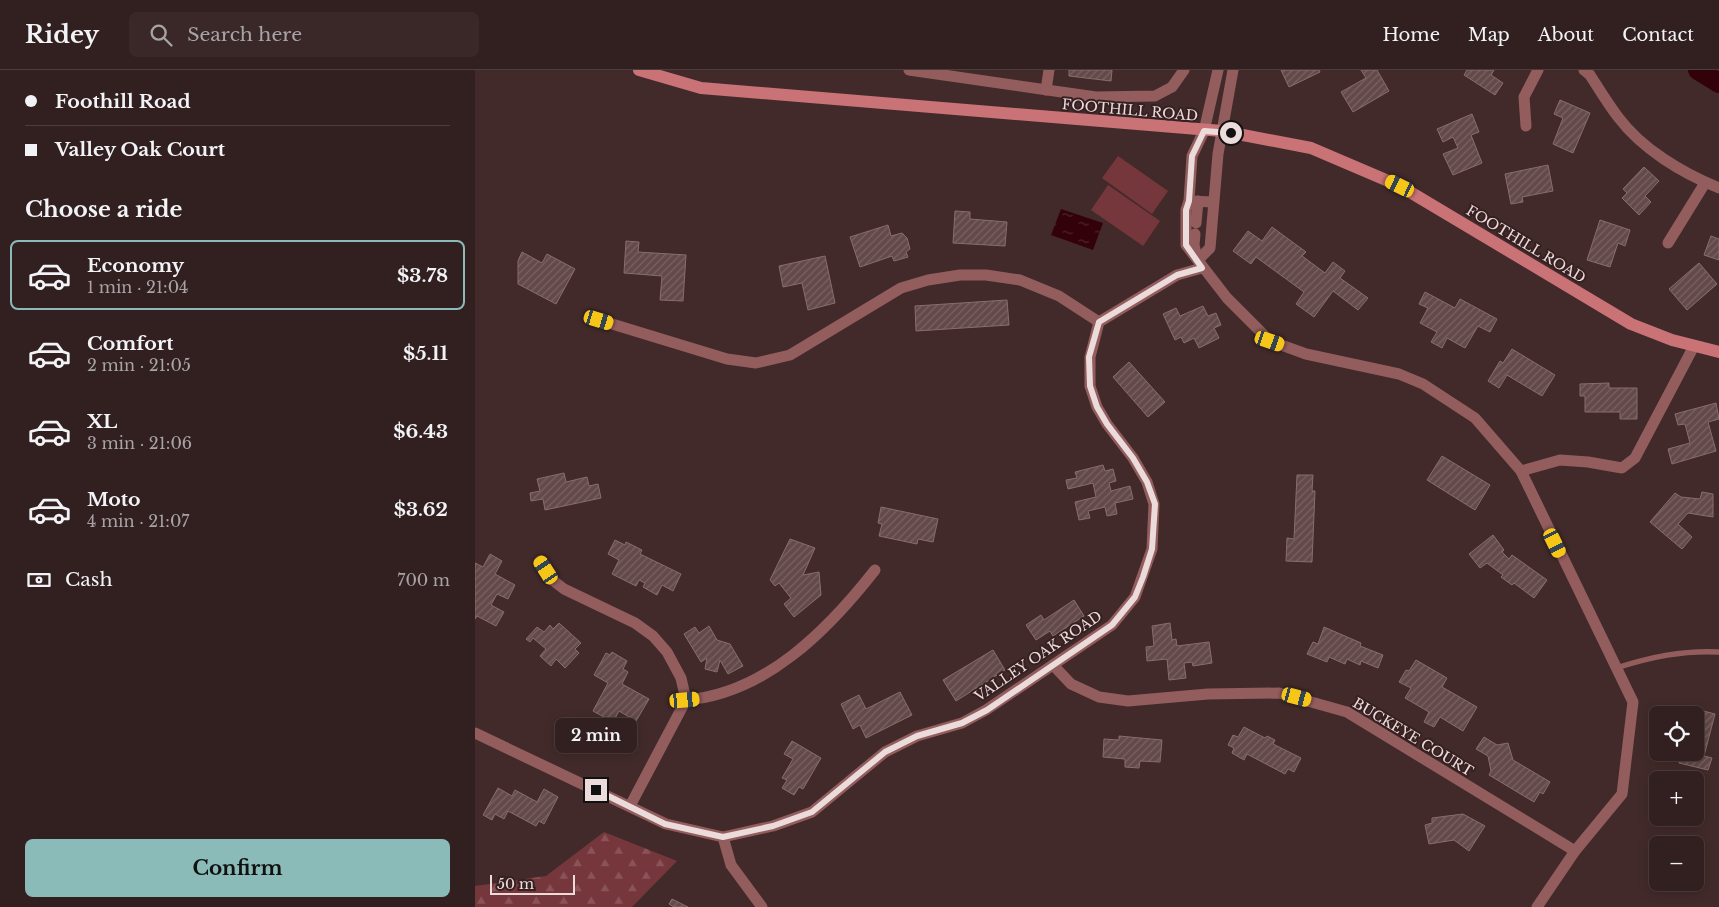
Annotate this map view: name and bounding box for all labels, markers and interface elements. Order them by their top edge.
search box [129,12,479,57]
text: Ridey [25,20,99,49]
icon: search [147,21,175,49]
text: Search here [187,23,302,46]
text: Home [1382,24,1440,46]
text: Map [1468,24,1510,46]
text: About [1538,24,1594,46]
text: Contact [1622,24,1694,46]
text: Foothill Road [55,90,191,113]
street label: FOOTHILL ROAD [1061,95,1199,125]
route start [1220,122,1242,144]
text: Valley Oak Court [55,138,225,161]
car [1383,173,1416,199]
text: Choose a ride [25,196,182,223]
street label: FOOTHILL ROAD [1463,201,1589,287]
icon: car [27,253,72,298]
text: Economy [87,254,184,277]
text: $3.78 [397,264,448,287]
text: 1 min · 21:04 [87,277,188,297]
car [582,308,615,332]
car [1253,329,1286,353]
icon: car [27,331,72,376]
text: Comfort [87,332,174,355]
text: $5.11 [403,342,448,365]
text: 2 min · 21:05 [87,355,191,375]
icon: car [27,409,72,454]
text: XL [87,410,117,433]
text: $6.43 [393,420,448,443]
text: 3 min · 21:06 [87,433,192,453]
icon: car [27,487,72,532]
text: Moto [87,488,141,511]
text: $3.62 [394,498,448,521]
text: 4 min · 21:07 [87,511,189,531]
car [1541,526,1568,560]
car [531,553,560,587]
icon: cash [25,566,53,594]
text: Cash [65,568,112,591]
text: 700 m [397,570,450,590]
street label: VALLEY OAK ROAD [970,607,1105,706]
car [1280,686,1313,708]
car [669,691,700,709]
street label: BUCKEYE COURT [1349,694,1477,780]
map controls [1649,706,1704,891]
button: locate [1649,706,1704,761]
callout: 2 min [555,718,637,752]
text: 2 min [571,725,621,745]
button: + [1649,771,1704,826]
route end [585,779,607,801]
button: − [1649,836,1704,891]
button: Confirm [25,839,450,897]
scale bar [490,872,575,895]
text: 50 m [497,875,534,893]

